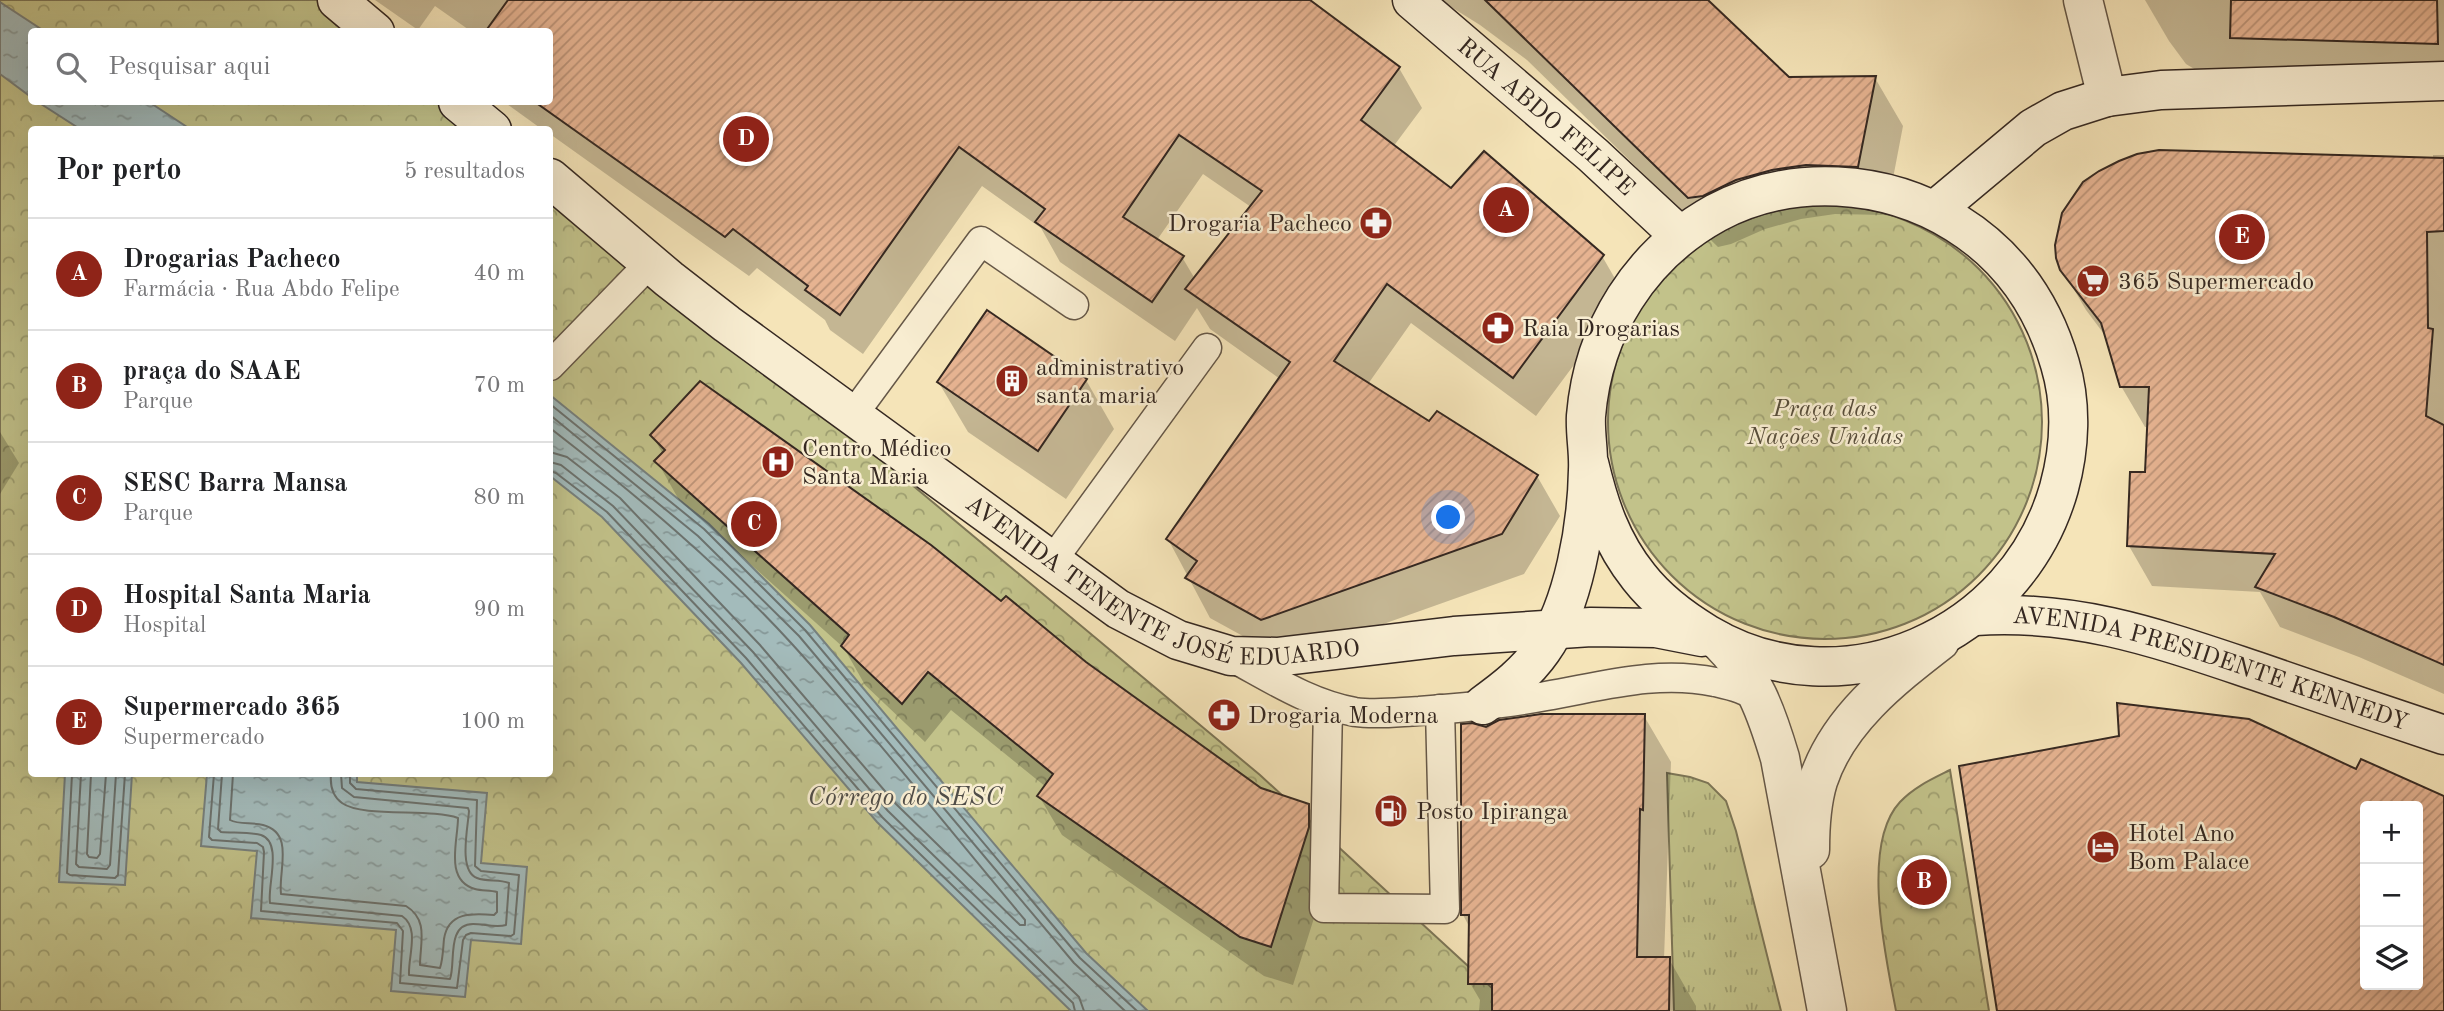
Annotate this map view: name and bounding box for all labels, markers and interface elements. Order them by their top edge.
search box [28,28,553,105]
street label: RUA ABDO FELIPE [1452,35,1638,201]
icon: search [52,48,90,86]
text: Pesquisar aqui [108,54,270,80]
pin: D [723,113,769,165]
text: Por perto [56,156,182,186]
text: 5 resultados [404,160,525,183]
pin: A [1483,184,1529,236]
pharmacy icon: Drogaria Pacheco [1357,204,1395,242]
pin: E [2219,211,2265,263]
place label: Drogaria Pacheco [1168,213,1352,237]
text: Drogarias Pacheco [123,247,341,273]
text: A [70,262,88,285]
text: 40 m [474,262,525,285]
supermarket icon: 365 Supermercado [2074,262,2112,300]
place label: 365 Supermercado [2118,271,2314,295]
text: Farmácia · Rua Abdo Felipe [123,278,400,301]
pharmacy icon: Raia Drogarias [1479,309,1517,347]
place label: Raia Drogarias [1522,318,1680,342]
place label: administrativo santa maria [1036,357,1184,409]
text: praça do SAAE [123,359,301,385]
building icon: administrativo santa maria [993,362,1031,400]
text: B [71,374,87,397]
text: 70 m [474,374,525,397]
text: Parque [123,390,193,413]
park label: Praça das Nações Unidas [1746,398,1903,450]
place label: Centro Médico Santa Maria [802,438,951,490]
hospital icon: Centro Médico Santa Maria [759,443,797,481]
text: SESC Barra Mansa [123,471,348,497]
text: C [71,486,87,509]
text: 80 m [474,486,525,509]
street label: AVENIDA TENENTE JOSÉ EDUARDO [960,492,1361,671]
pin: C [731,498,777,550]
your location [1431,500,1465,534]
text: Parque [123,502,193,525]
text: Hospital Santa Maria [123,583,371,609]
text: D [70,598,88,621]
text: 90 m [474,598,525,621]
street label: AVENIDA PRESIDENTE KENNEDY [2012,605,2411,736]
text: Hospital [123,614,206,637]
text: Supermercado 365 [123,695,340,721]
pharmacy icon: Drogaria Moderna [1205,696,1243,734]
place label: Drogaria Moderna [1248,705,1439,729]
text: E [71,710,87,733]
text: 100 m [460,710,525,733]
text: Supermercado [123,726,265,749]
water label: Córrego do SESC [807,785,1004,811]
fuel station icon: Posto Ipiranga [1372,792,1410,830]
place label: Posto Ipiranga [1416,801,1568,825]
map controls [2360,801,2423,990]
button: + [2360,801,2423,864]
place label: Hotel Ano Bom Palace [2128,823,2249,875]
hotel icon: Hotel Ano Bom Palace [2084,828,2122,866]
pin: B [1901,856,1947,908]
button: − [2360,864,2423,927]
button: layers [2360,927,2423,990]

